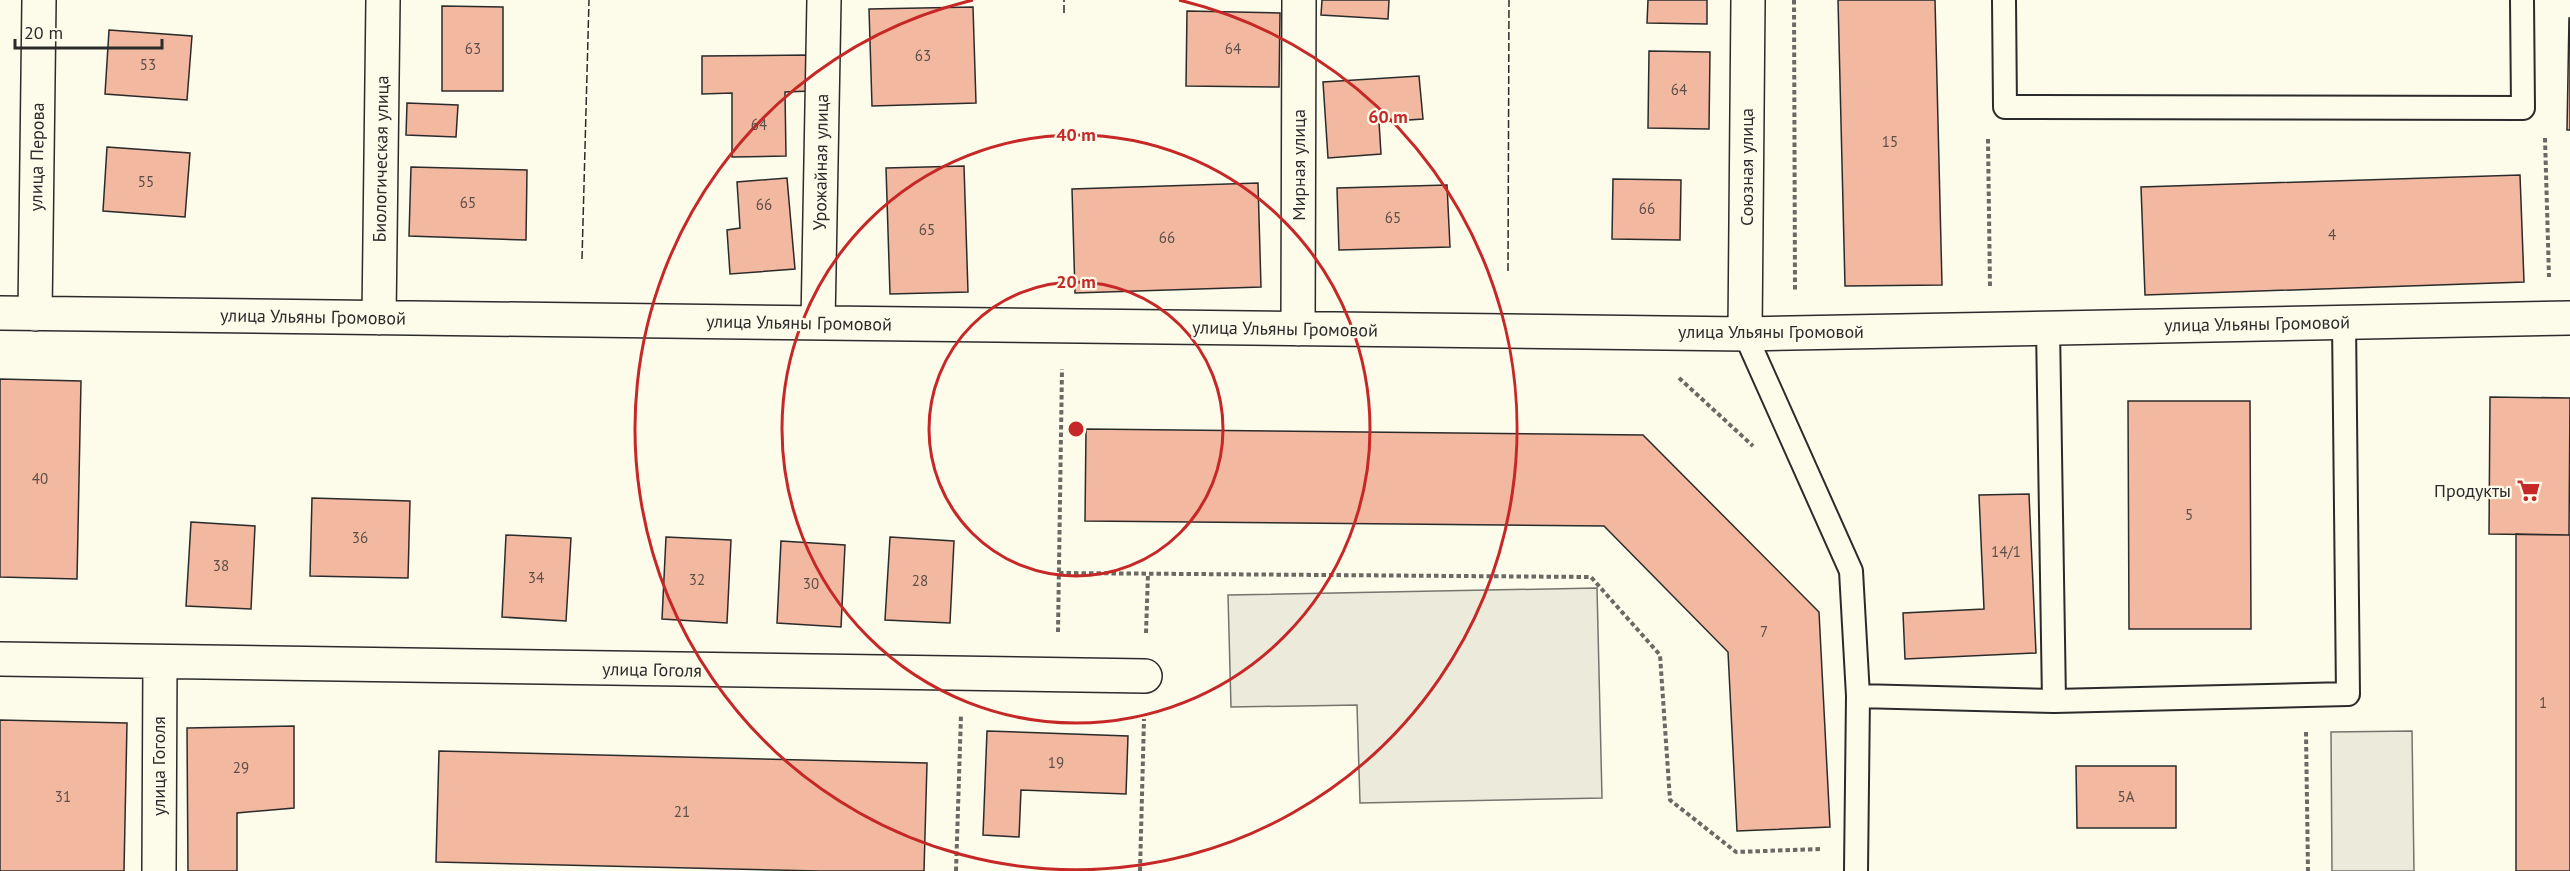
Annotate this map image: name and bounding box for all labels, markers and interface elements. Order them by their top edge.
scale bar [15,12,162,50]
text: 20 m [24,21,63,44]
house number: 63 [465,39,481,58]
house number: 64 [1225,39,1241,58]
house number: 63 [915,46,931,65]
house number: 53 [140,55,156,74]
street label: Биологическая улица [368,75,393,243]
house number: 64 [1671,80,1687,99]
street label: Урожайная улица [808,93,833,231]
street label: улица Перова [24,102,49,212]
text: 60 m [1368,105,1408,128]
street label: Союзная улица [1735,108,1758,226]
street label: Мирная улица [1287,109,1310,221]
house number: 64 [751,115,767,134]
text: 40 m [1056,123,1096,146]
house number: 15 [1882,132,1898,151]
house number: 55 [138,172,154,191]
house number: 65 [460,193,476,212]
house number: 66 [756,195,772,214]
house number: 66 [1639,199,1655,218]
house number: 65 [1385,208,1401,227]
house number: 65 [919,220,935,239]
house number: 4 [2328,225,2336,244]
house number: 66 [1159,228,1175,247]
text: 20 m [1056,270,1096,293]
street label: улица Ульяны Громовой [220,303,406,330]
street label: улица Ульяны Громовой [706,309,892,336]
street label: улица Ульяны Громовой [2164,310,2350,337]
street label: улица Ульяны Громовой [1192,315,1378,342]
street label: улица Ульяны Громовой [1678,320,1864,343]
centre of rings [1066,419,1086,439]
house number: 40 [32,469,48,488]
supermarket icon: Продукты [2516,478,2542,504]
place label: Продукты [2434,479,2511,502]
house number: 5 [2185,505,2193,524]
house number: 36 [352,528,368,547]
house number: 14/1 [1991,542,2021,561]
house number: 38 [213,556,229,575]
house number: 34 [528,568,544,587]
house number: 32 [689,570,705,589]
house number: 28 [912,571,928,590]
house number: 30 [803,574,819,593]
house number: 7 [1760,622,1768,641]
street label: улица Гоголя [602,657,702,682]
house number: 1 [2539,693,2547,712]
street label: улица Гоголя [147,716,170,816]
house number: 19 [1048,753,1064,772]
house number: 29 [233,758,249,777]
house number: 31 [55,787,71,806]
house number: 5А [2118,787,2135,806]
house number: 21 [674,802,690,821]

